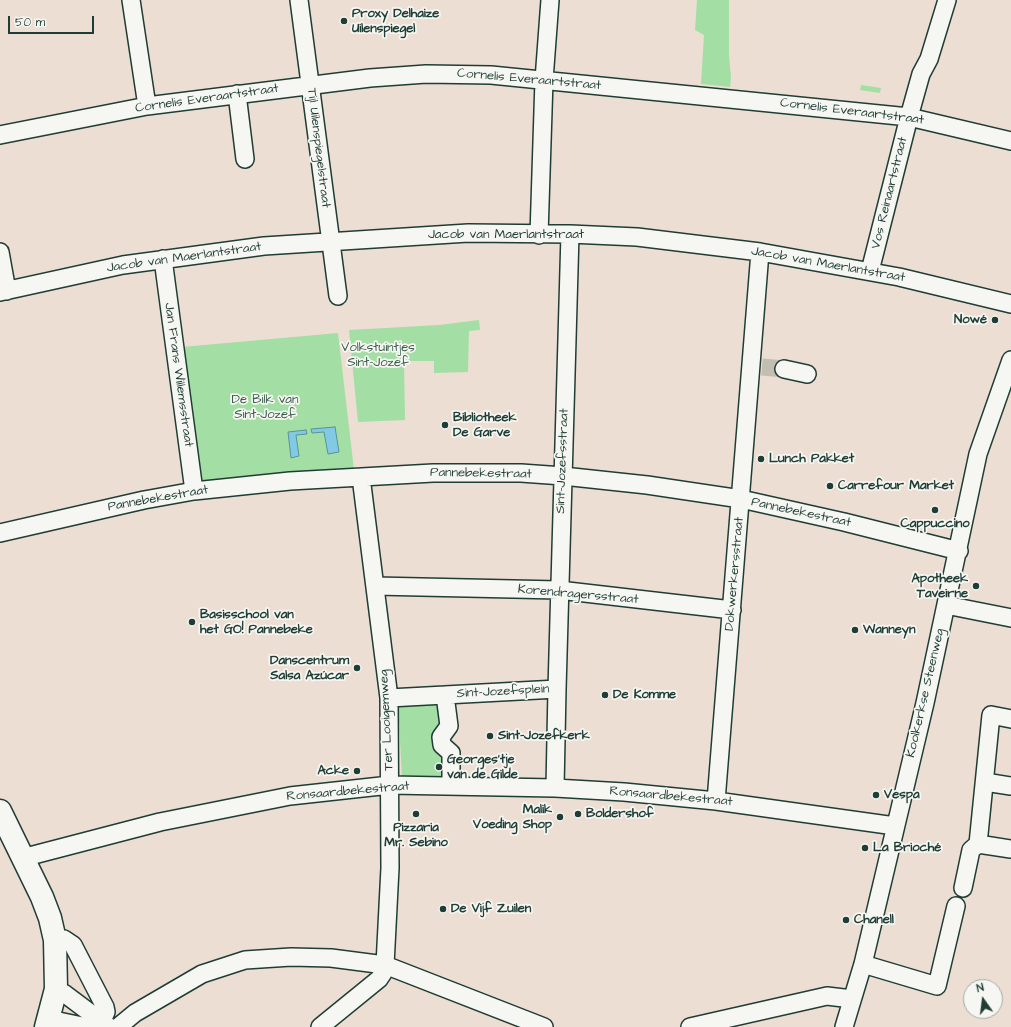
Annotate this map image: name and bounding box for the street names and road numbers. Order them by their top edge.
street label: Cornelis Everaartstraat [456,66,602,94]
street label: Cornelis Everaartstraat [134,81,280,117]
street label: Tijl Uilenspiegelstraat [303,87,333,209]
street label: Cornelis Everaartstraat [779,95,925,129]
street label: Vos Reinaartstraat [869,135,911,251]
street label: Jacob van Maerlantstraat [428,227,584,243]
street label: Jacob van Maerlantstraat [106,239,262,277]
street label: Jacob van Maerlantstraat [750,244,906,286]
street label: Jan Frans Willemsstraat [160,302,196,448]
street label: Sint-Jozefsstraat [553,408,573,514]
street label: Pannebekestraat [430,465,532,483]
street label: Pannebekestraat [107,482,209,516]
street label: Pannebekestraat [750,495,852,531]
street label: Dokwerkersstraat [722,516,748,632]
street label: Korendragersstraat [517,582,639,608]
street label: Koolkerkse Steenweg [904,627,948,759]
street label: Ter Looigemweg [377,669,397,771]
street label: Sint-Jozefsplein [456,682,550,702]
street label: Ronsaardbekestraat [286,779,410,805]
street label: Ronsaardbekestraat [609,784,733,810]

